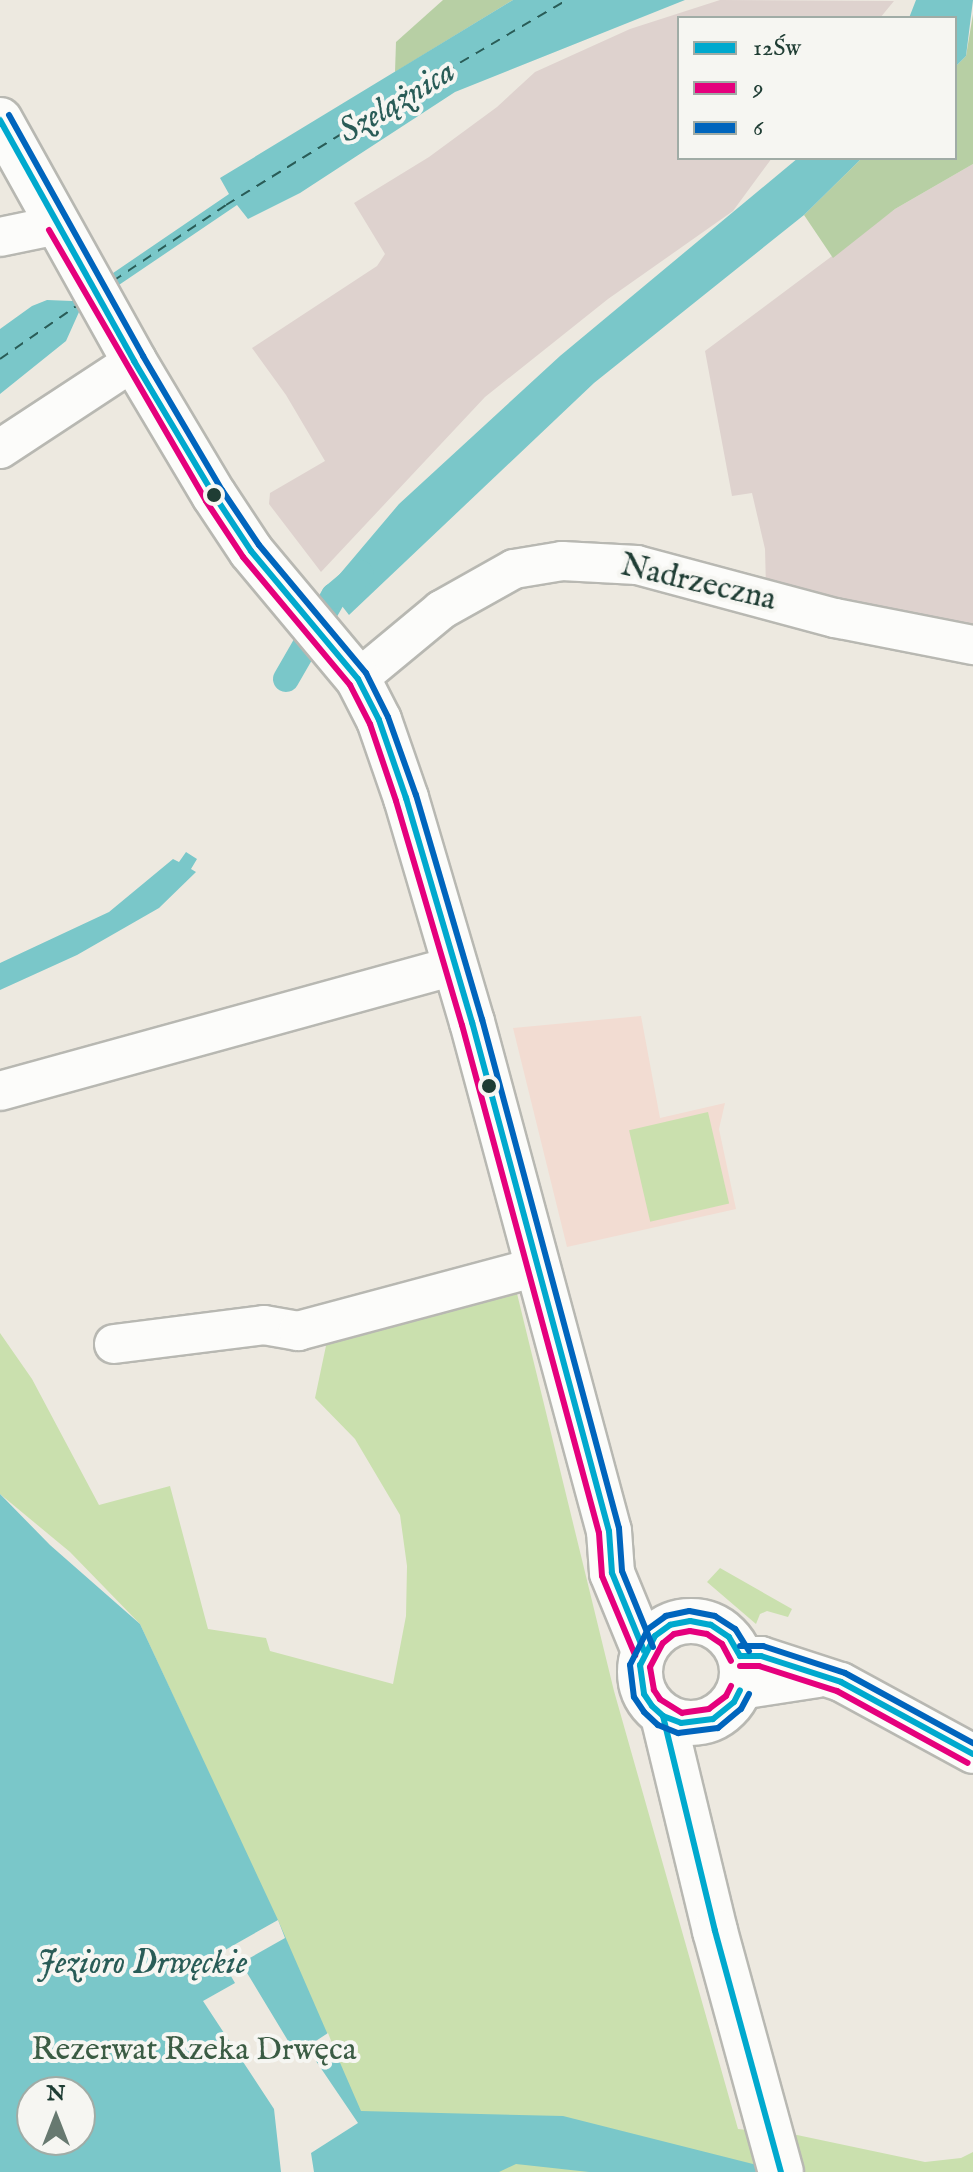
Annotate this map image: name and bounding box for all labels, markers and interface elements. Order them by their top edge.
legend [677,16,957,160]
text: 12Św [753,33,801,64]
water label: Szelążnica [331,51,463,153]
text: 9 [753,73,763,104]
text: 6 [753,113,763,144]
unlabelled marker [206,487,222,503]
street label: Nadrzeczna [617,547,779,621]
unlabelled marker [481,1078,497,1094]
water label: Jezioro Drwęckie [37,1944,247,1984]
park label: Rezerwat Rzeka Drwęca [31,2032,357,2070]
north arrow [16,2076,96,2156]
text: N [46,2080,66,2108]

